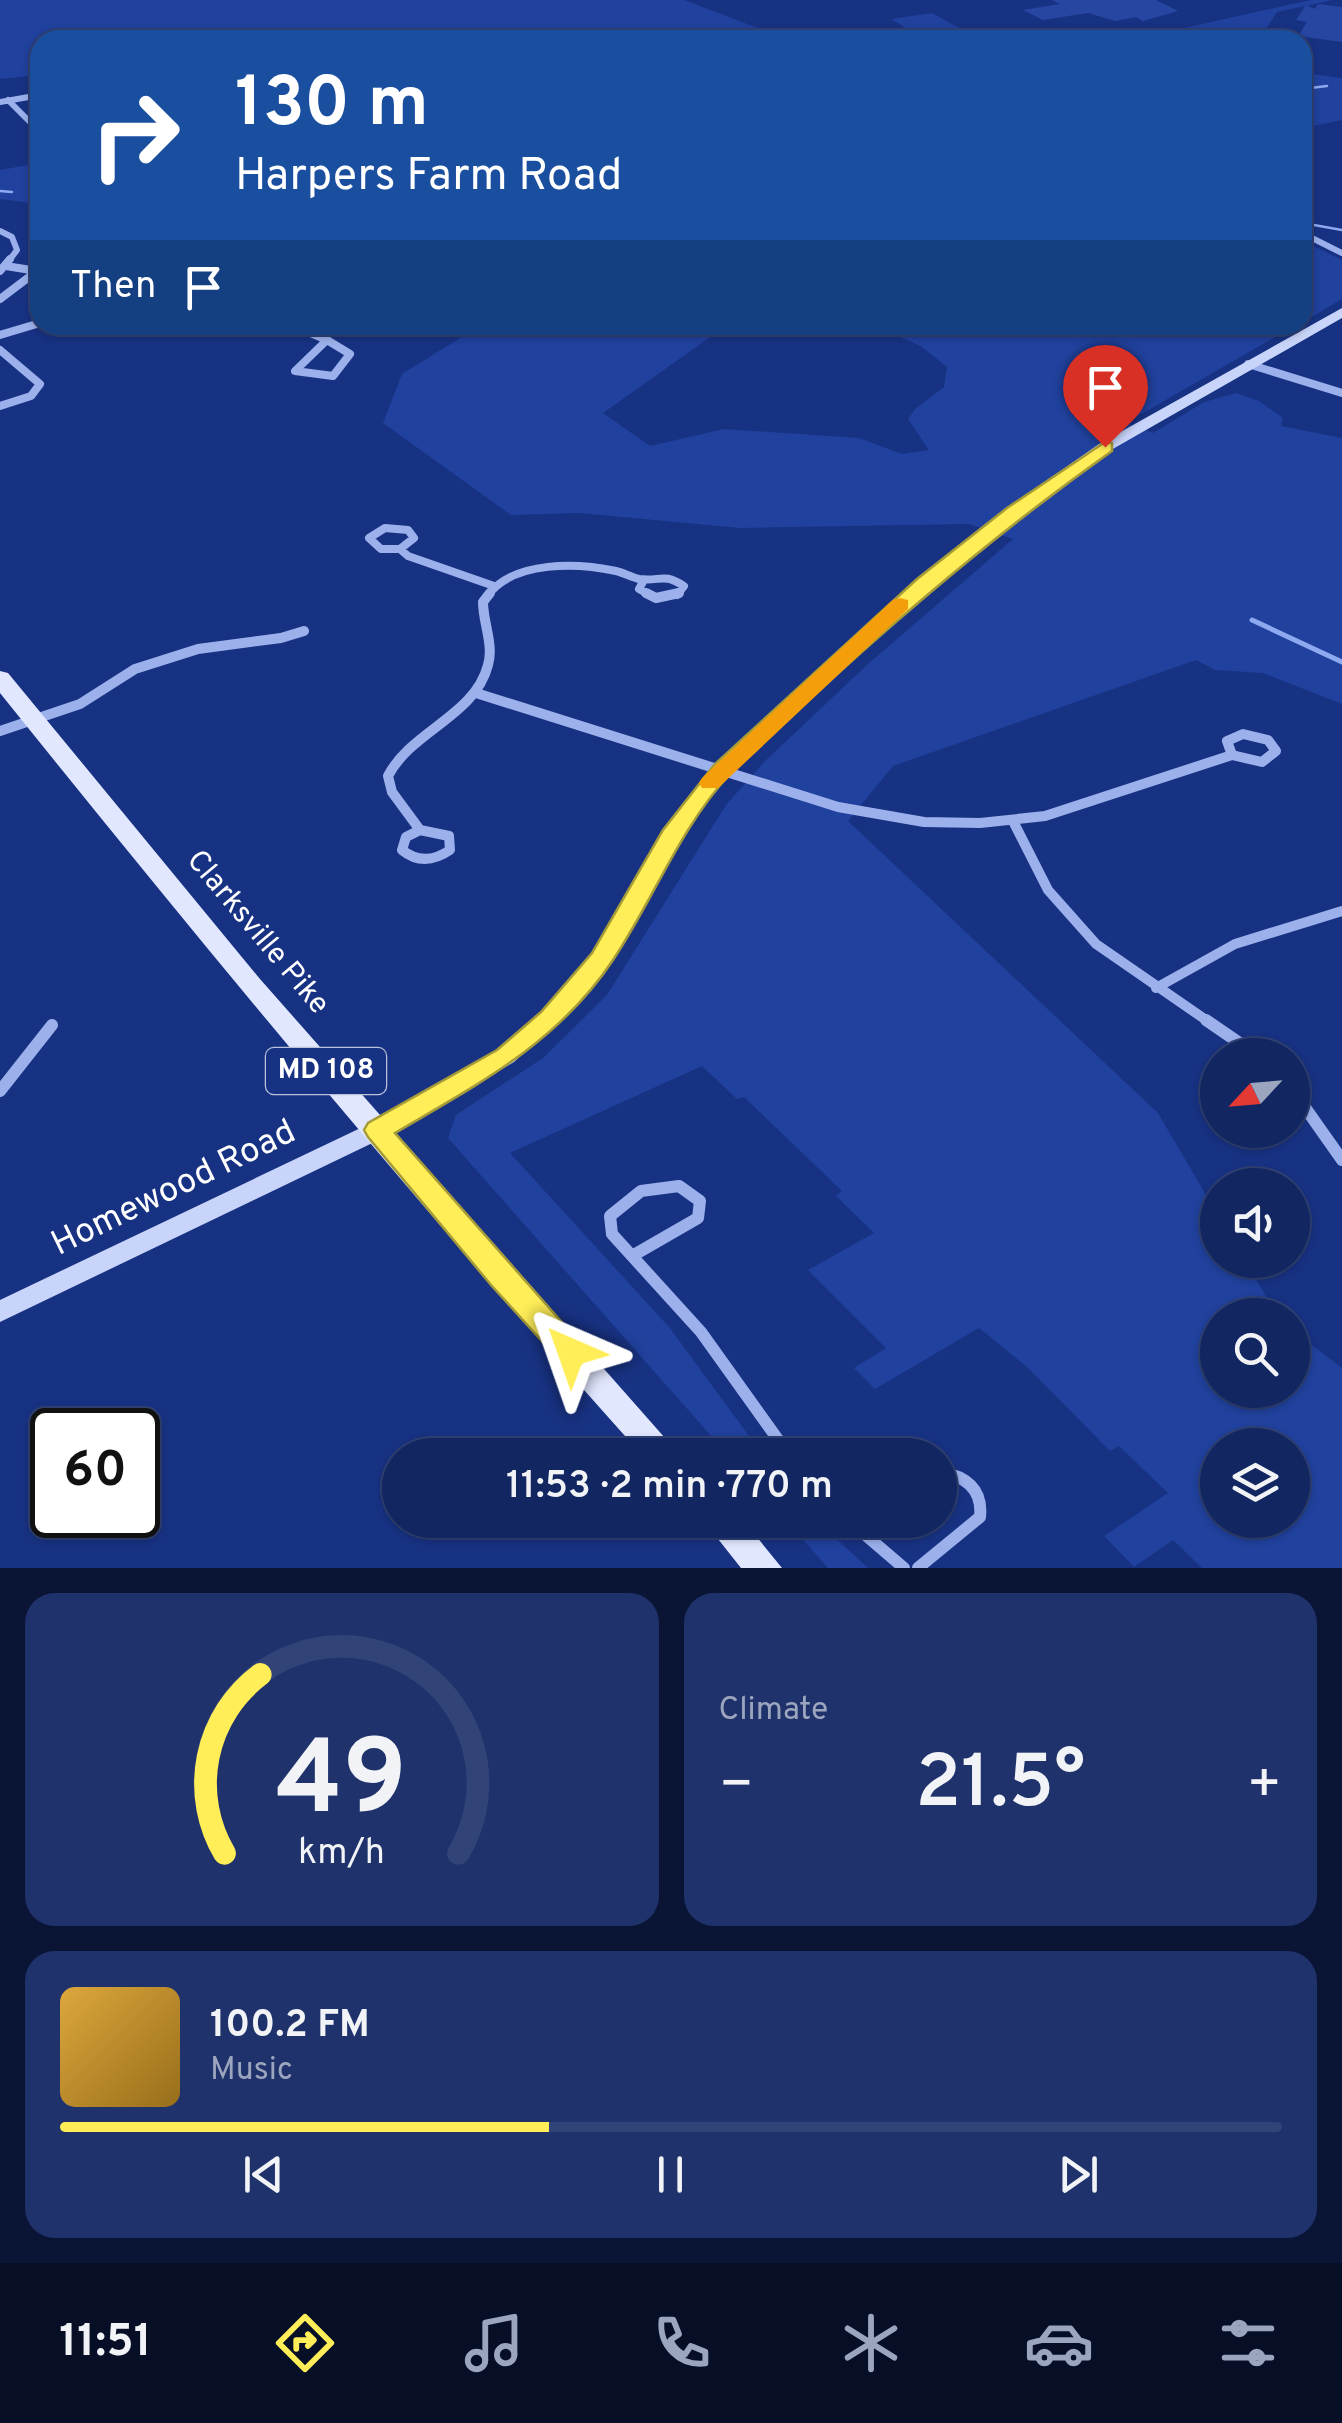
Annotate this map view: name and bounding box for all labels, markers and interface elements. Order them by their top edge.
text: 130 m [235,62,429,151]
icon: right [70,70,200,200]
text: Harpers Farm Road [235,149,622,206]
icon: arrive [176,260,231,315]
text: Then [70,263,156,312]
pin [1063,345,1148,448]
icon: arrive [1078,360,1133,415]
street label: Clarksville Pike [177,843,337,1023]
north arrow [1200,1038,1310,1148]
map controls [1200,1038,1310,1538]
road number: MD 108 [266,1048,386,1094]
street label: Homewood Road [45,1111,303,1267]
button: sound [1200,1168,1310,1278]
button: search [1200,1298,1310,1408]
position arrow [519,1300,623,1404]
speed limit sign: 60 [30,1408,160,1538]
button: layers [1200,1428,1310,1538]
text: 11:53 · 2 min · 770 m [506,1463,833,1512]
text: Climate [719,1691,828,1731]
text: 49 [276,1719,407,1851]
text: 21.5° [915,1739,1085,1834]
text: − [719,1752,754,1822]
text: + [1247,1752,1282,1822]
text: km/h [298,1831,385,1877]
text: 100.2 FM [210,2002,370,2051]
text: Music [210,2051,293,2091]
icon: previous [236,2147,291,2202]
icon: pause [643,2147,698,2202]
icon: next [1051,2147,1106,2202]
icon: directions [270,2308,340,2378]
icon: music [459,2308,529,2378]
icon: phone [647,2308,717,2378]
icon: climate [836,2308,906,2378]
icon: car [1024,2308,1094,2378]
icon: filters [1213,2308,1283,2378]
text: 11:51 [59,2315,152,2372]

